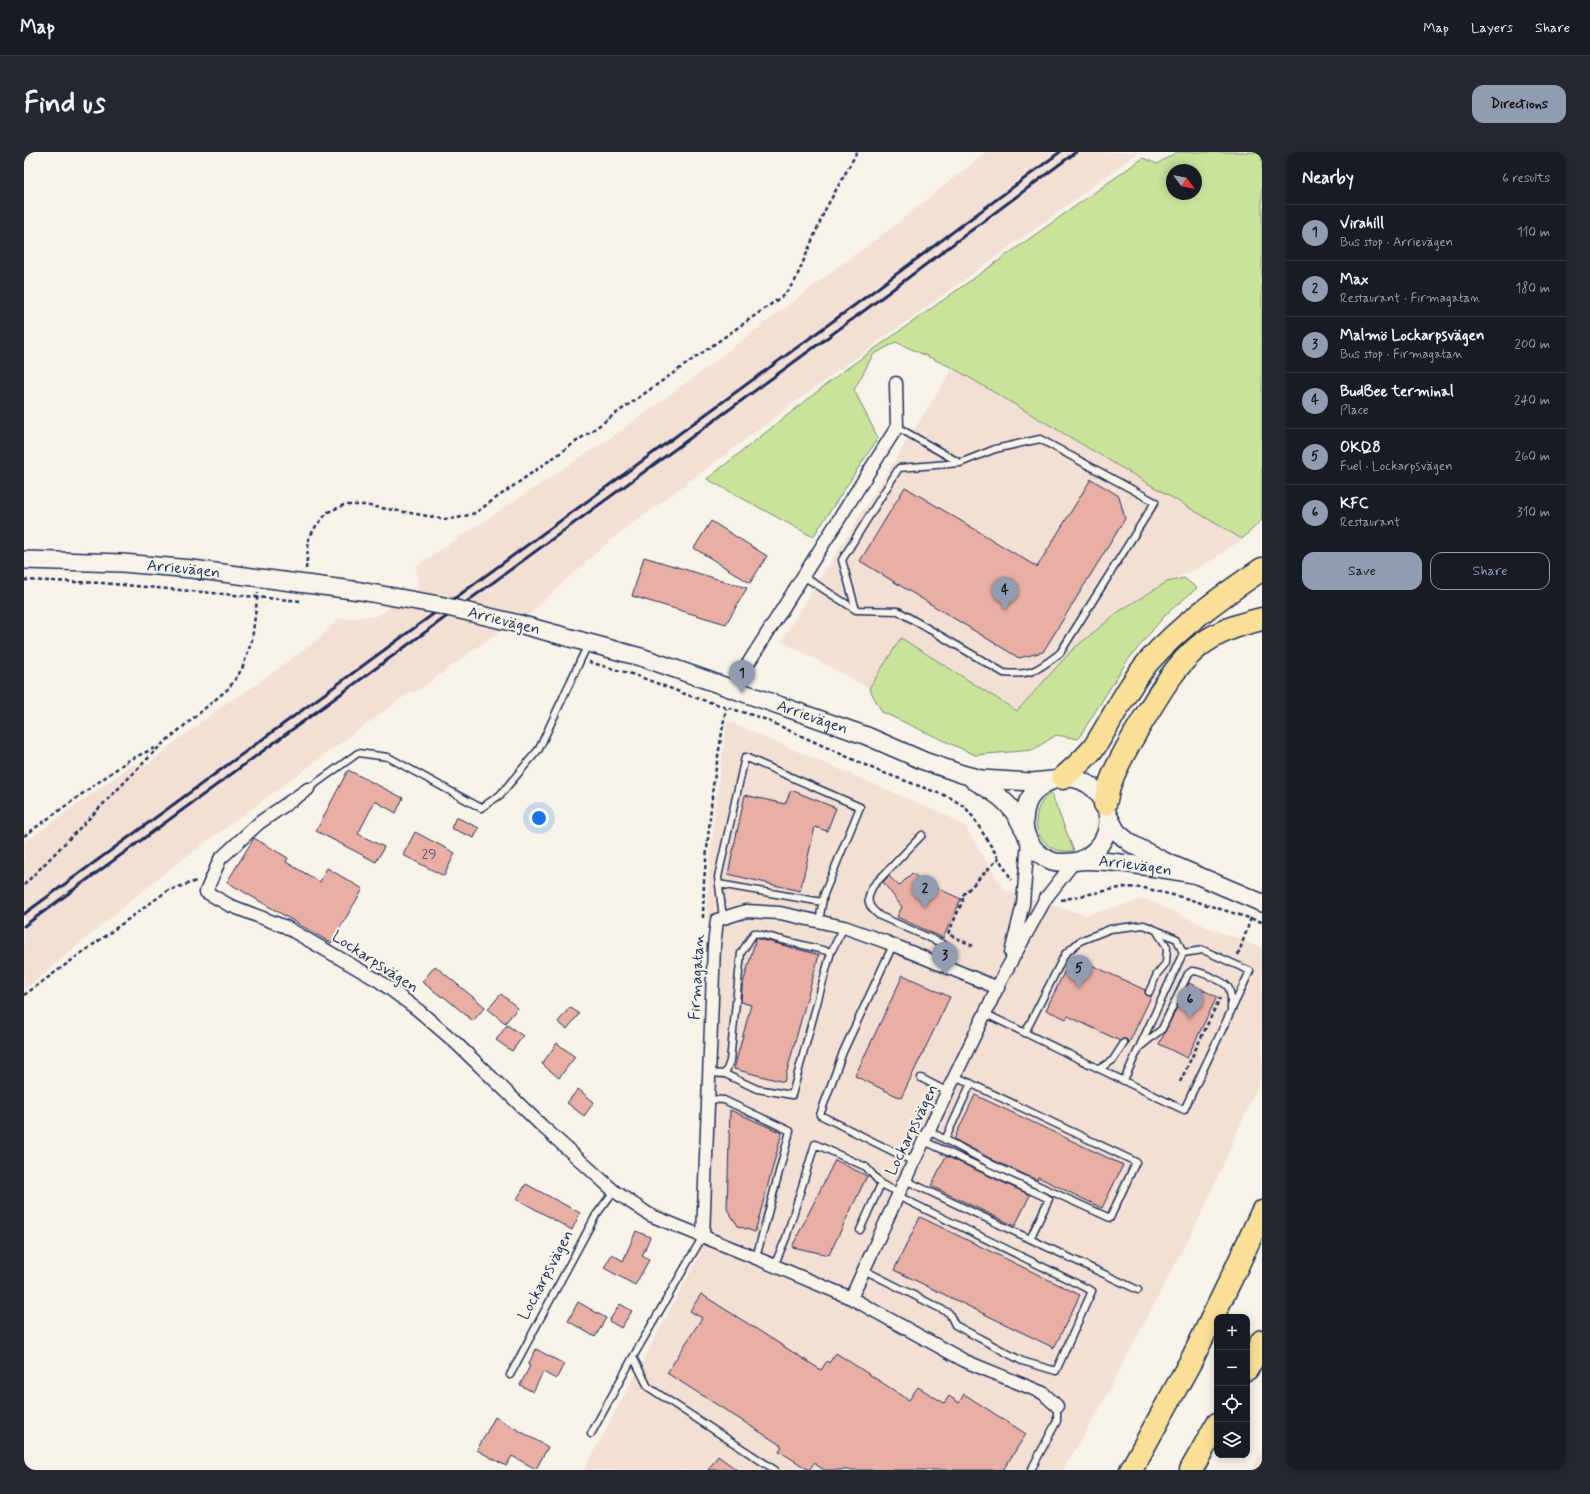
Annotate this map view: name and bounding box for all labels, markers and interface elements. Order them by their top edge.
text: Map [20,15,55,40]
text: Map [1423,19,1449,37]
text: Layers [1471,19,1513,37]
text: Share [1535,19,1570,37]
button: Directions [1472,85,1566,123]
text: Find us [24,86,105,123]
north arrow [1166,164,1202,200]
text: Nearby [1302,167,1354,189]
text: 6 results [1502,170,1550,187]
text: Virahill [1340,214,1384,234]
text: 1 [1312,224,1318,241]
text: 110 m [1517,224,1550,241]
text: Bus stop · Arrievägen [1340,234,1453,251]
text: Max [1340,270,1369,290]
text: 2 [1312,280,1318,297]
text: 180 m [1515,280,1550,297]
text: Restaurant · Firmagatan [1340,290,1480,307]
text: Malmö Lockarpsvägen [1340,326,1484,346]
text: 3 [1312,336,1318,353]
text: 200 m [1515,336,1550,353]
text: Bus stop · Firmagatan [1340,346,1463,363]
text: BudBee terminal [1340,382,1454,402]
text: 4 [1311,392,1319,409]
text: 240 m [1514,392,1550,409]
text: Place [1340,402,1369,419]
text: OKQ8 [1340,438,1381,458]
text: 5 [1311,448,1319,465]
text: 260 m [1515,448,1550,465]
text: Fuel · Lockarpsvägen [1340,458,1453,475]
text: KFC [1340,494,1368,514]
text: 6 [1312,504,1318,521]
text: 310 m [1517,504,1550,521]
text: Restaurant [1340,514,1400,531]
button: Save [1302,552,1422,590]
button: Share [1430,552,1550,590]
street label: Arrievägen [146,555,222,583]
pin: 4 [992,577,1018,610]
street label: Arrievägen [466,602,542,640]
pin: 1 [729,660,755,693]
street label: Arrievägen [774,695,851,739]
your location [529,808,549,828]
house number: 29 [421,845,437,863]
street label: Arrievägen [1098,850,1174,881]
pin: 2 [912,875,938,908]
street label: Lockarpsvägen [328,926,422,998]
street label: Firmagatan [684,933,710,1021]
pin: 3 [932,942,958,975]
pin: 5 [1066,955,1092,988]
pin: 6 [1177,986,1203,1019]
street label: Lockarpsvägen [881,1081,943,1179]
street label: Lockarpsvägen [513,1226,579,1324]
map controls [1214,1314,1250,1458]
button: + [1214,1314,1250,1350]
button: − [1214,1350,1250,1386]
button: locate [1214,1386,1250,1422]
button: layers [1214,1422,1250,1458]

